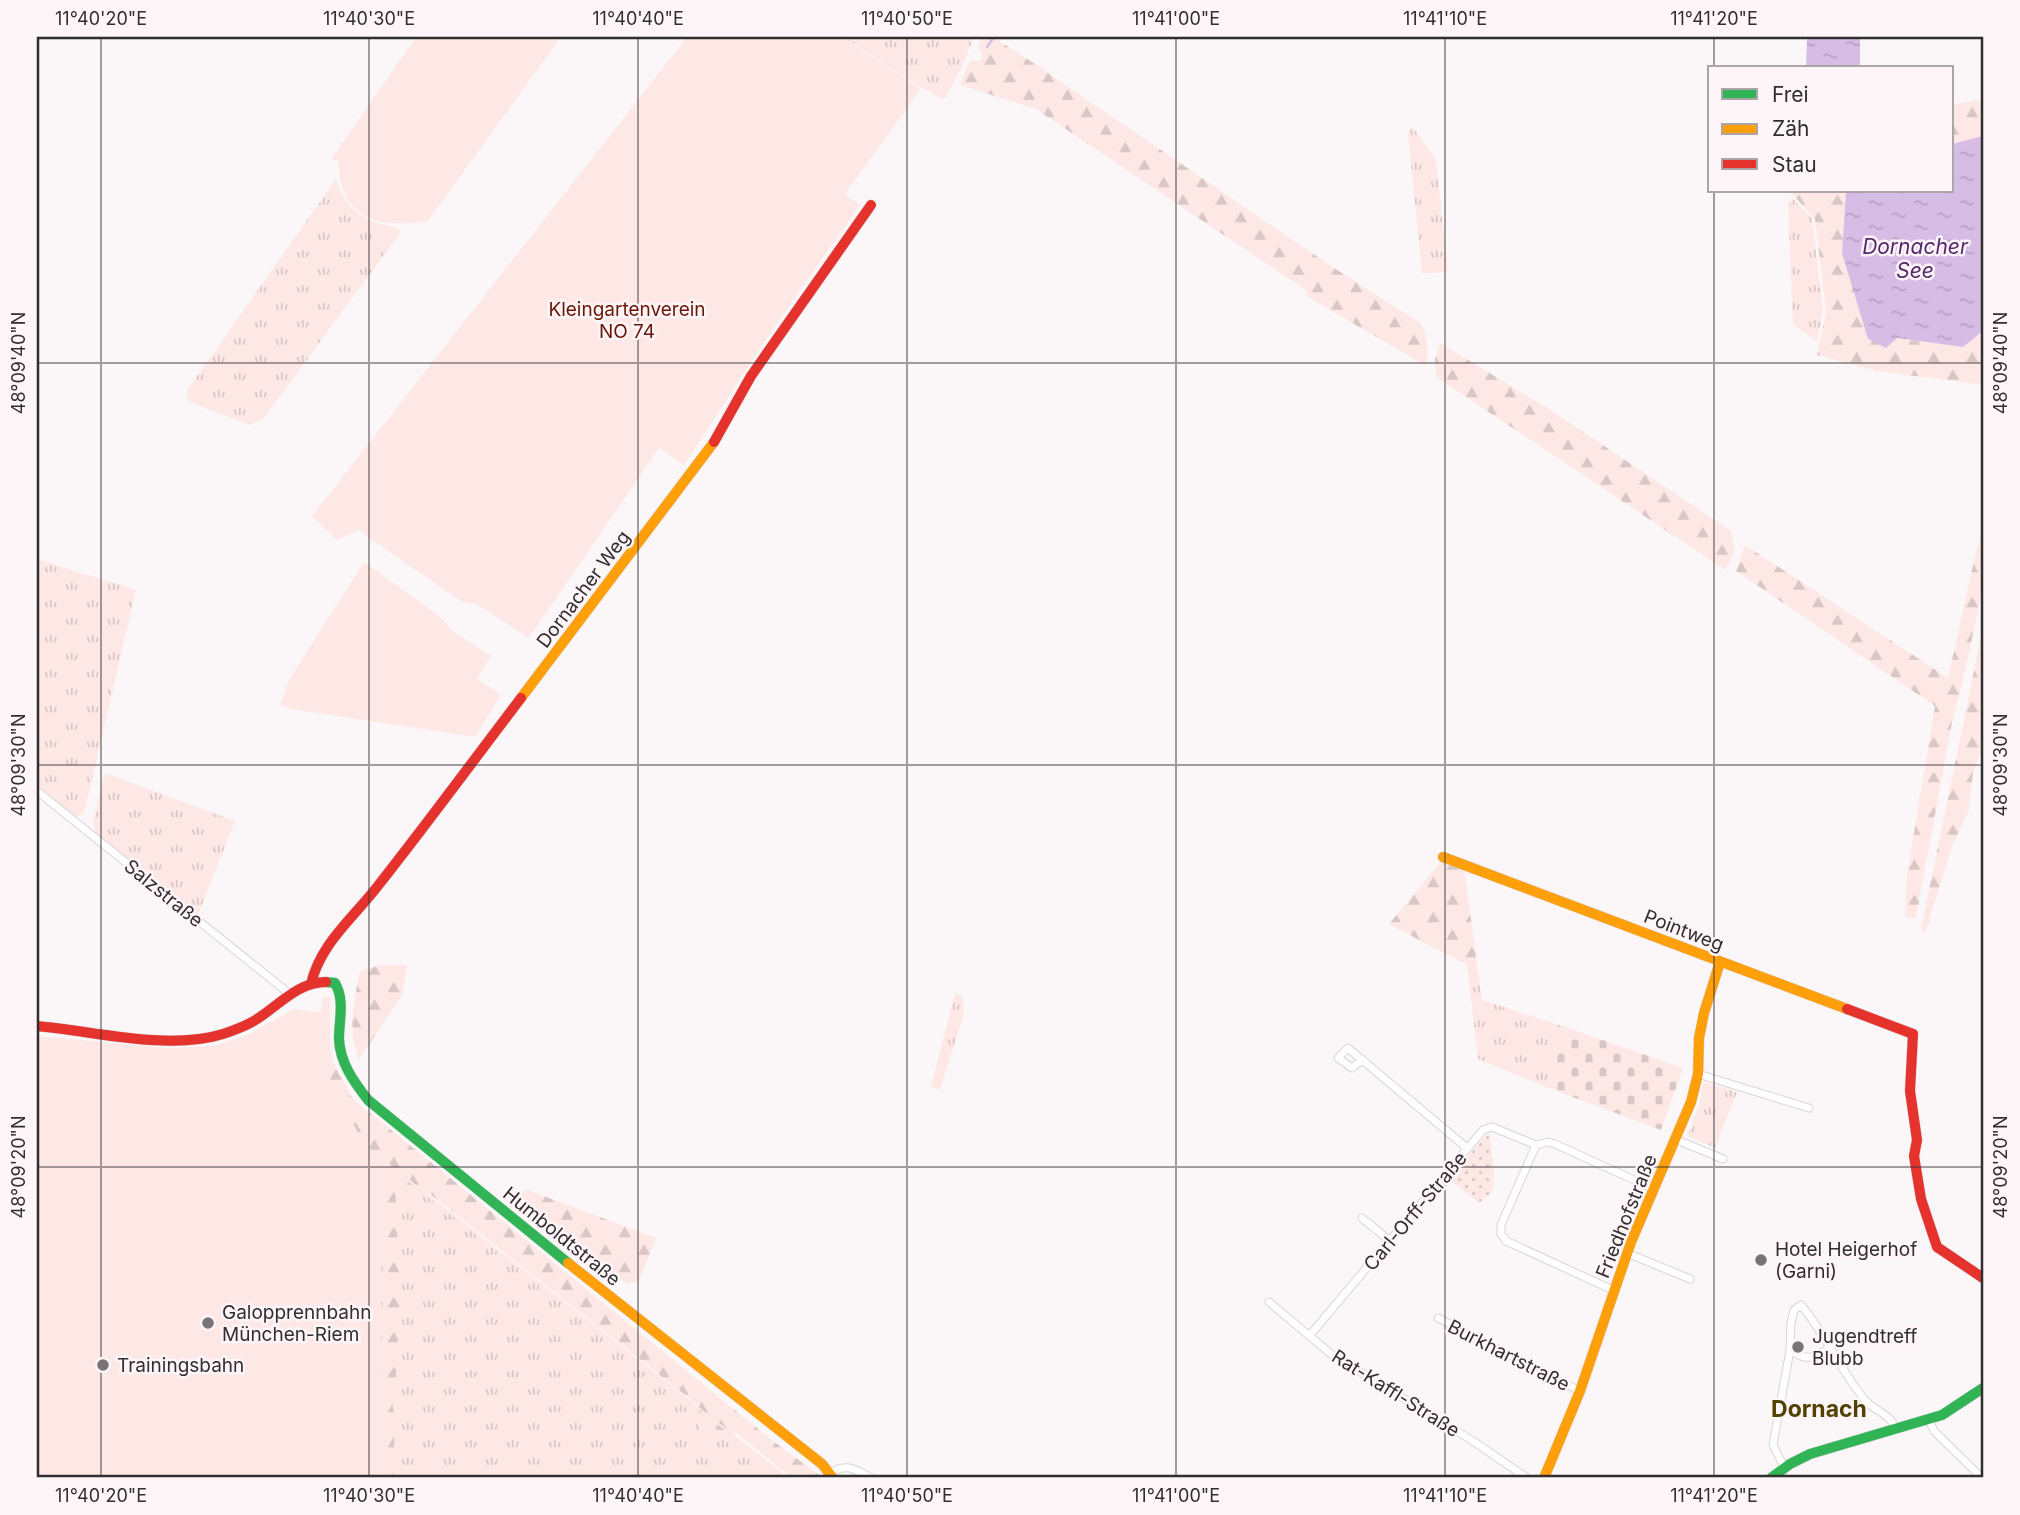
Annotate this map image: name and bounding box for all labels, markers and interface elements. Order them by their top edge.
text: 11°40'20"E [55,8,147,29]
text: 11°40'30"E [323,8,415,29]
text: 11°40'40"E [592,8,684,29]
text: 11°40'50"E [861,8,953,29]
text: 11°41'00"E [1132,8,1220,29]
text: 11°41'10"E [1403,8,1487,29]
text: 11°41'20"E [1670,8,1758,29]
legend [1708,66,1954,192]
text: Frei [1772,82,1809,107]
text: Zäh [1772,116,1809,141]
text: Stau [1772,152,1817,177]
water label: Dornacher See [1862,234,1969,283]
park label: Kleingartenverein NO 74 [548,298,706,343]
text: 48°09'40"N [8,312,29,414]
text: 48°09'40"N [1990,312,2011,414]
street label: Dornacher Weg [532,526,635,652]
text: 48°09'30"N [8,713,29,817]
text: 48°09'30"N [1990,713,2011,817]
street label: Salzstraße [120,855,208,932]
street label: Pointweg [1641,905,1727,956]
text: 48°09'20"N [8,1116,29,1218]
text: 48°09'20"N [1990,1116,2011,1218]
street label: Carl-Orff-Straße [1359,1147,1472,1275]
street label: Friedhofstraße [1591,1151,1662,1281]
street label: Humboldtstraße [498,1182,625,1291]
place label: Hotel Heigerhof (Garni) [1775,1238,1917,1283]
marker: Hotel Heigerhof (Garni) [1753,1252,1769,1268]
place label: Galopprennbahn München-Riem [222,1301,371,1346]
marker: Galopprennbahn München-Riem [200,1315,216,1331]
street label: Burkhartstraße [1444,1315,1574,1396]
place label: Jugendtreff Blubb [1812,1325,1917,1370]
marker: Jugendtreff Blubb [1790,1339,1806,1355]
street label: Rat-Kaffl-Straße [1328,1345,1464,1442]
place label: Trainingsbahn [117,1354,244,1377]
marker: Trainingsbahn [95,1357,111,1373]
district label: Dornach [1771,1395,1867,1423]
text: 11°40'20"E [55,1485,147,1506]
text: 11°40'30"E [323,1485,415,1506]
text: 11°40'40"E [592,1485,684,1506]
text: 11°40'50"E [861,1485,953,1506]
text: 11°41'00"E [1132,1485,1220,1506]
text: 11°41'10"E [1403,1485,1487,1506]
text: 11°41'20"E [1670,1485,1758,1506]

